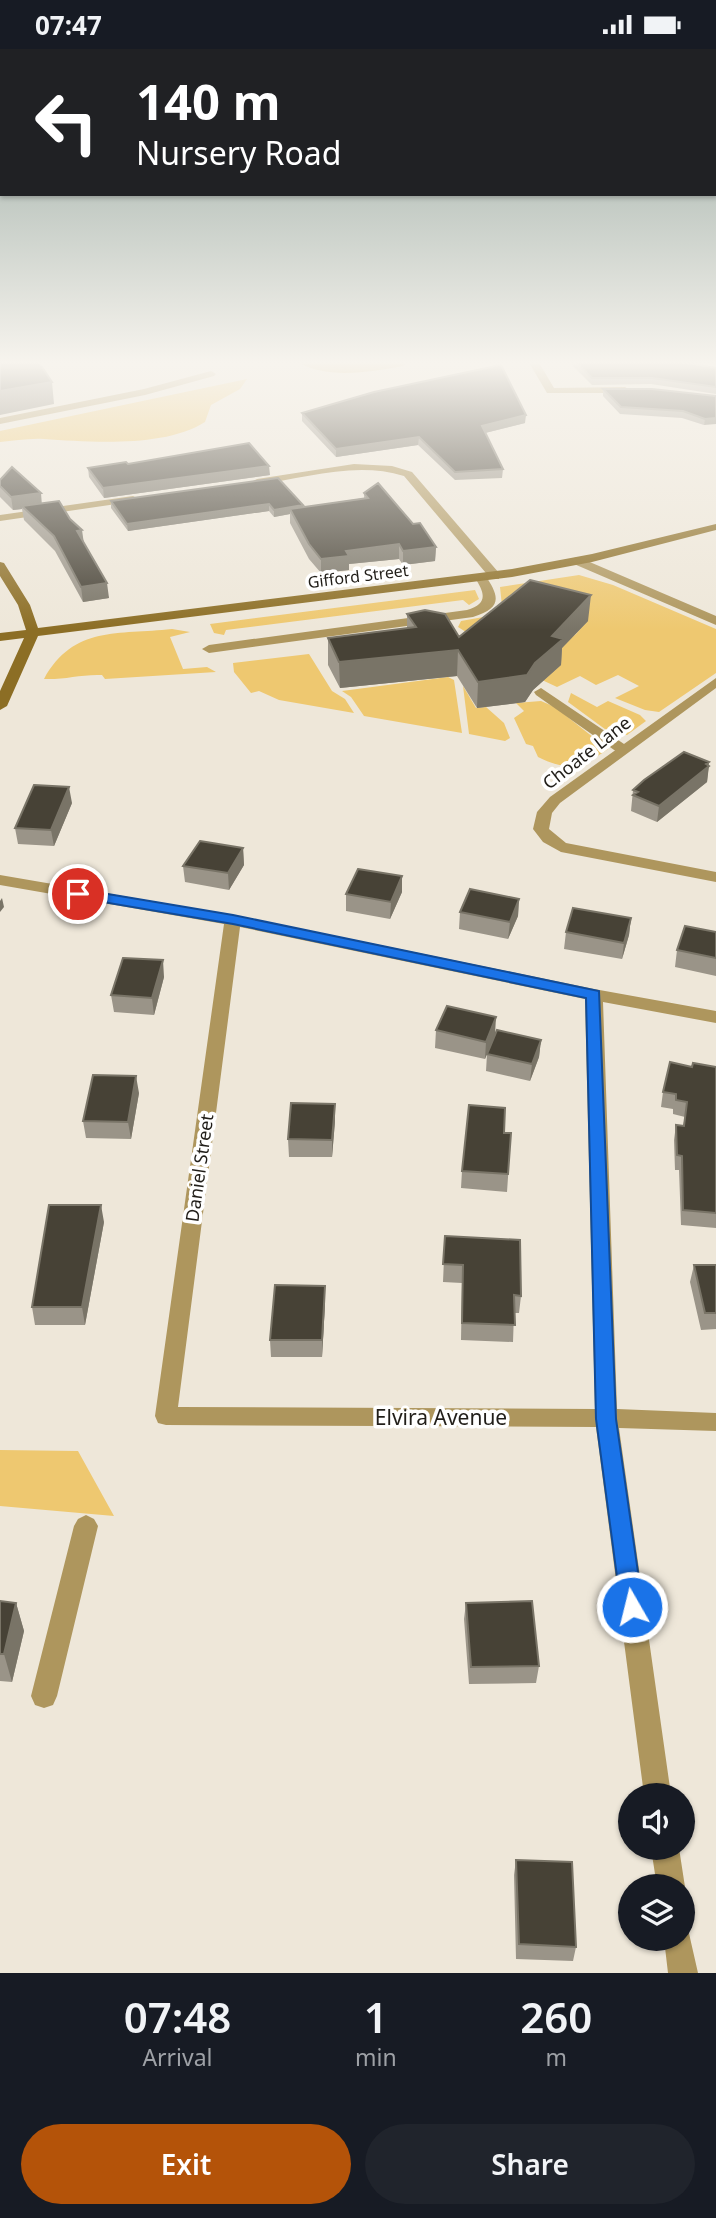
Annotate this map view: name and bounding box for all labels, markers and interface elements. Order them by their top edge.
text: 07:47 [35,7,102,43]
text: 140 m [136,68,281,134]
icon: left [21,77,112,168]
text: Nursery Road [136,131,341,174]
street label: Gifford Street [306,559,410,593]
street label: Choate Lane [537,710,635,794]
pin [48,864,108,924]
icon: arrive [59,875,97,913]
street label: Daniel Street [180,1112,219,1223]
street label: Elvira Avenue [375,1403,507,1431]
position arrow [595,1570,669,1644]
map controls [618,1783,695,1951]
button: sound [618,1783,695,1860]
button: layers [618,1874,695,1951]
text: 07:48 [124,1988,231,2045]
text: 1 [364,1988,388,2045]
text: 260 [520,1988,592,2045]
text: Arrival [142,2041,213,2073]
text: min [355,2041,397,2073]
text: m [546,2041,567,2073]
button: Exit [21,2124,351,2204]
button: Share [365,2124,695,2204]

